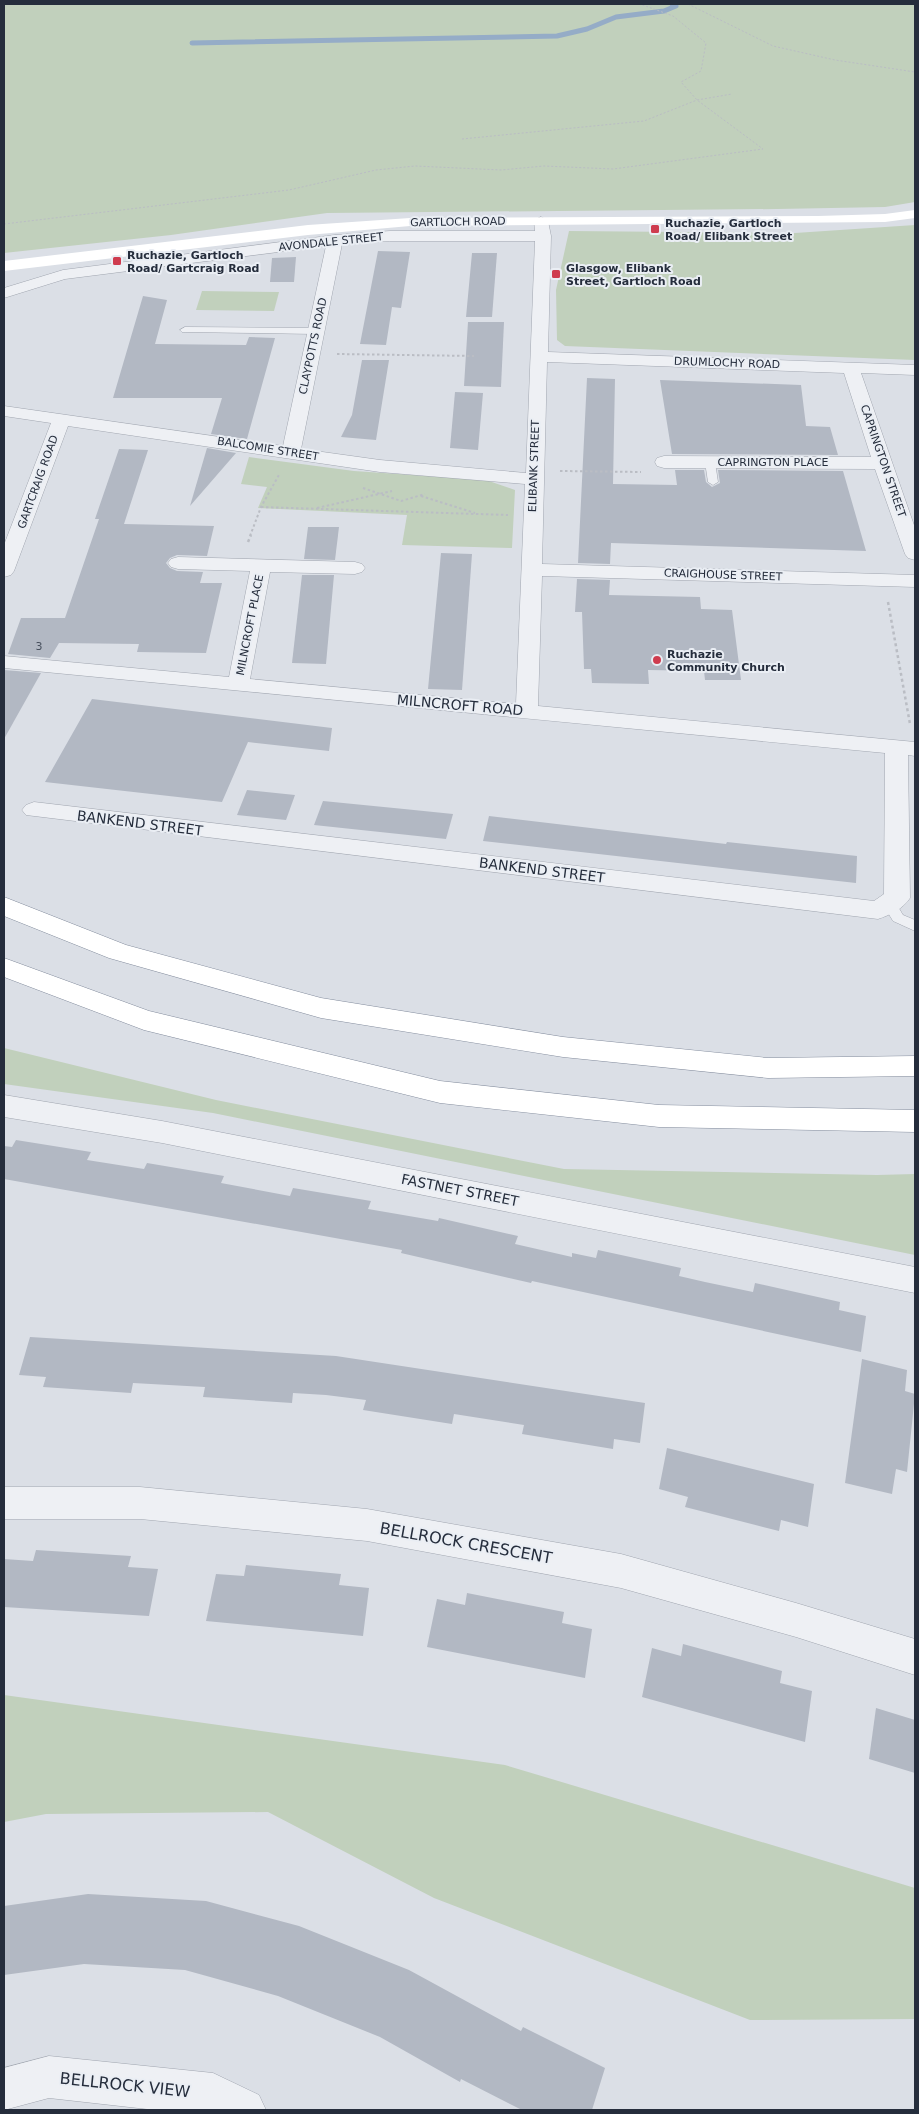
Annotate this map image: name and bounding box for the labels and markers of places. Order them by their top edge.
place label: Ruchazie, Gartloch Road/ Elibank Street [665,217,792,243]
marker: Ruchazie, Gartloch Road/ Elibank Street [649,223,661,235]
place label: Ruchazie, Gartloch Road/ Gartcraig Road [127,249,259,275]
marker: Ruchazie, Gartloch Road/ Gartcraig Road [111,255,123,267]
place label: Glasgow, Elibank Street, Gartloch Road [566,262,701,288]
marker: Glasgow, Elibank Street, Gartloch Road [550,268,562,280]
place label: Ruchazie Community Church [667,648,785,674]
marker: Ruchazie Community Church [651,654,663,666]

